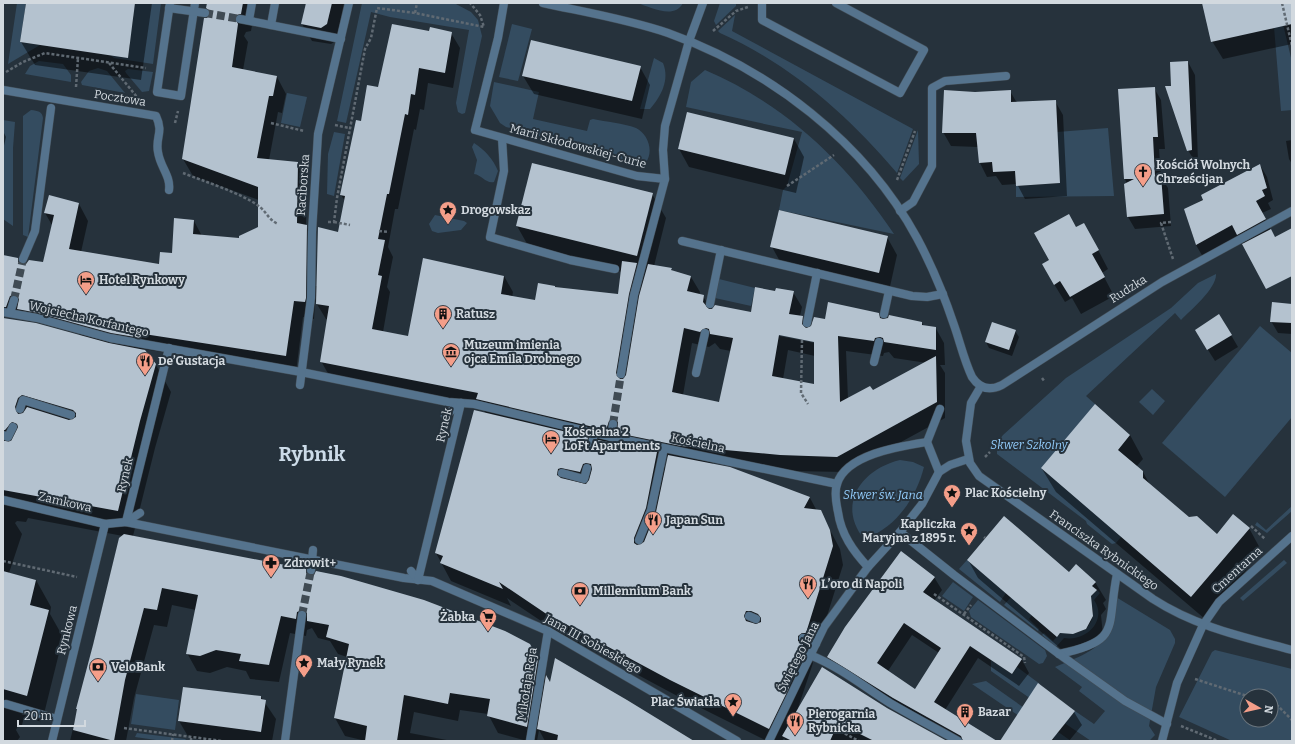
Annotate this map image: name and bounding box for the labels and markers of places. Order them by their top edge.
place label: Kościół Wolnych Chrześcijan [1156,158,1251,187]
church icon: Kościół Wolnych Chrześcijan [1133,162,1153,187]
place icon: Drogowskaz [438,200,458,225]
place label: Drogowskaz [461,203,531,217]
hotel icon: Hotel Rynkowy [76,270,96,295]
place label: Hotel Rynkowy [99,273,185,287]
building icon: Ratusz [433,304,453,329]
place label: Ratusz [456,307,495,321]
place label: Muzeum imienia ojca Emila Drobnego [464,338,580,367]
museum icon: Muzeum imienia ojca Emila Drobnego [441,342,461,367]
restaurant icon: De’Gustacja [135,351,155,376]
place label: De’Gustacja [158,354,226,369]
place label: Kościelna 2 LoFt Apartments [564,425,660,453]
hotel icon: Kościelna 2 LoFt Apartments [541,429,561,454]
place icon: Plac Kościelny [942,483,962,508]
place label: Plac Kościelny [965,486,1047,500]
restaurant icon: Japan Sun [643,510,663,535]
place label: Japan Sun [665,513,723,527]
place label: Kapliczka Maryjna z 1895 r. [862,517,956,546]
place icon: Kapliczka Maryjna z 1895 r. [959,521,979,546]
pharmacy icon: Zdrowit+ [261,553,281,578]
place label: Zdrowit+ [284,556,336,570]
restaurant icon: L’oro di Napoli [798,574,818,599]
place label: L’oro di Napoli [821,577,903,591]
bank icon: Millennium Bank [570,581,590,606]
place label: Millennium Bank [593,584,692,598]
supermarket icon: Żabka [478,607,498,632]
place label: Żabka [440,609,475,624]
place icon: Mały Rynek [294,653,314,678]
place label: Mały Rynek [317,656,384,670]
bank icon: VeloBank [88,657,108,682]
place label: VeloBank [111,660,166,674]
place icon: Plac Światła [723,692,743,717]
place label: Plac Światła [651,693,720,709]
building icon: Bazar [955,702,975,727]
place label: Bazar [978,705,1011,719]
place label: Pierogarnia Rybnicka [808,707,876,735]
restaurant icon: Pierogarnia Rybnicka [785,711,805,736]

